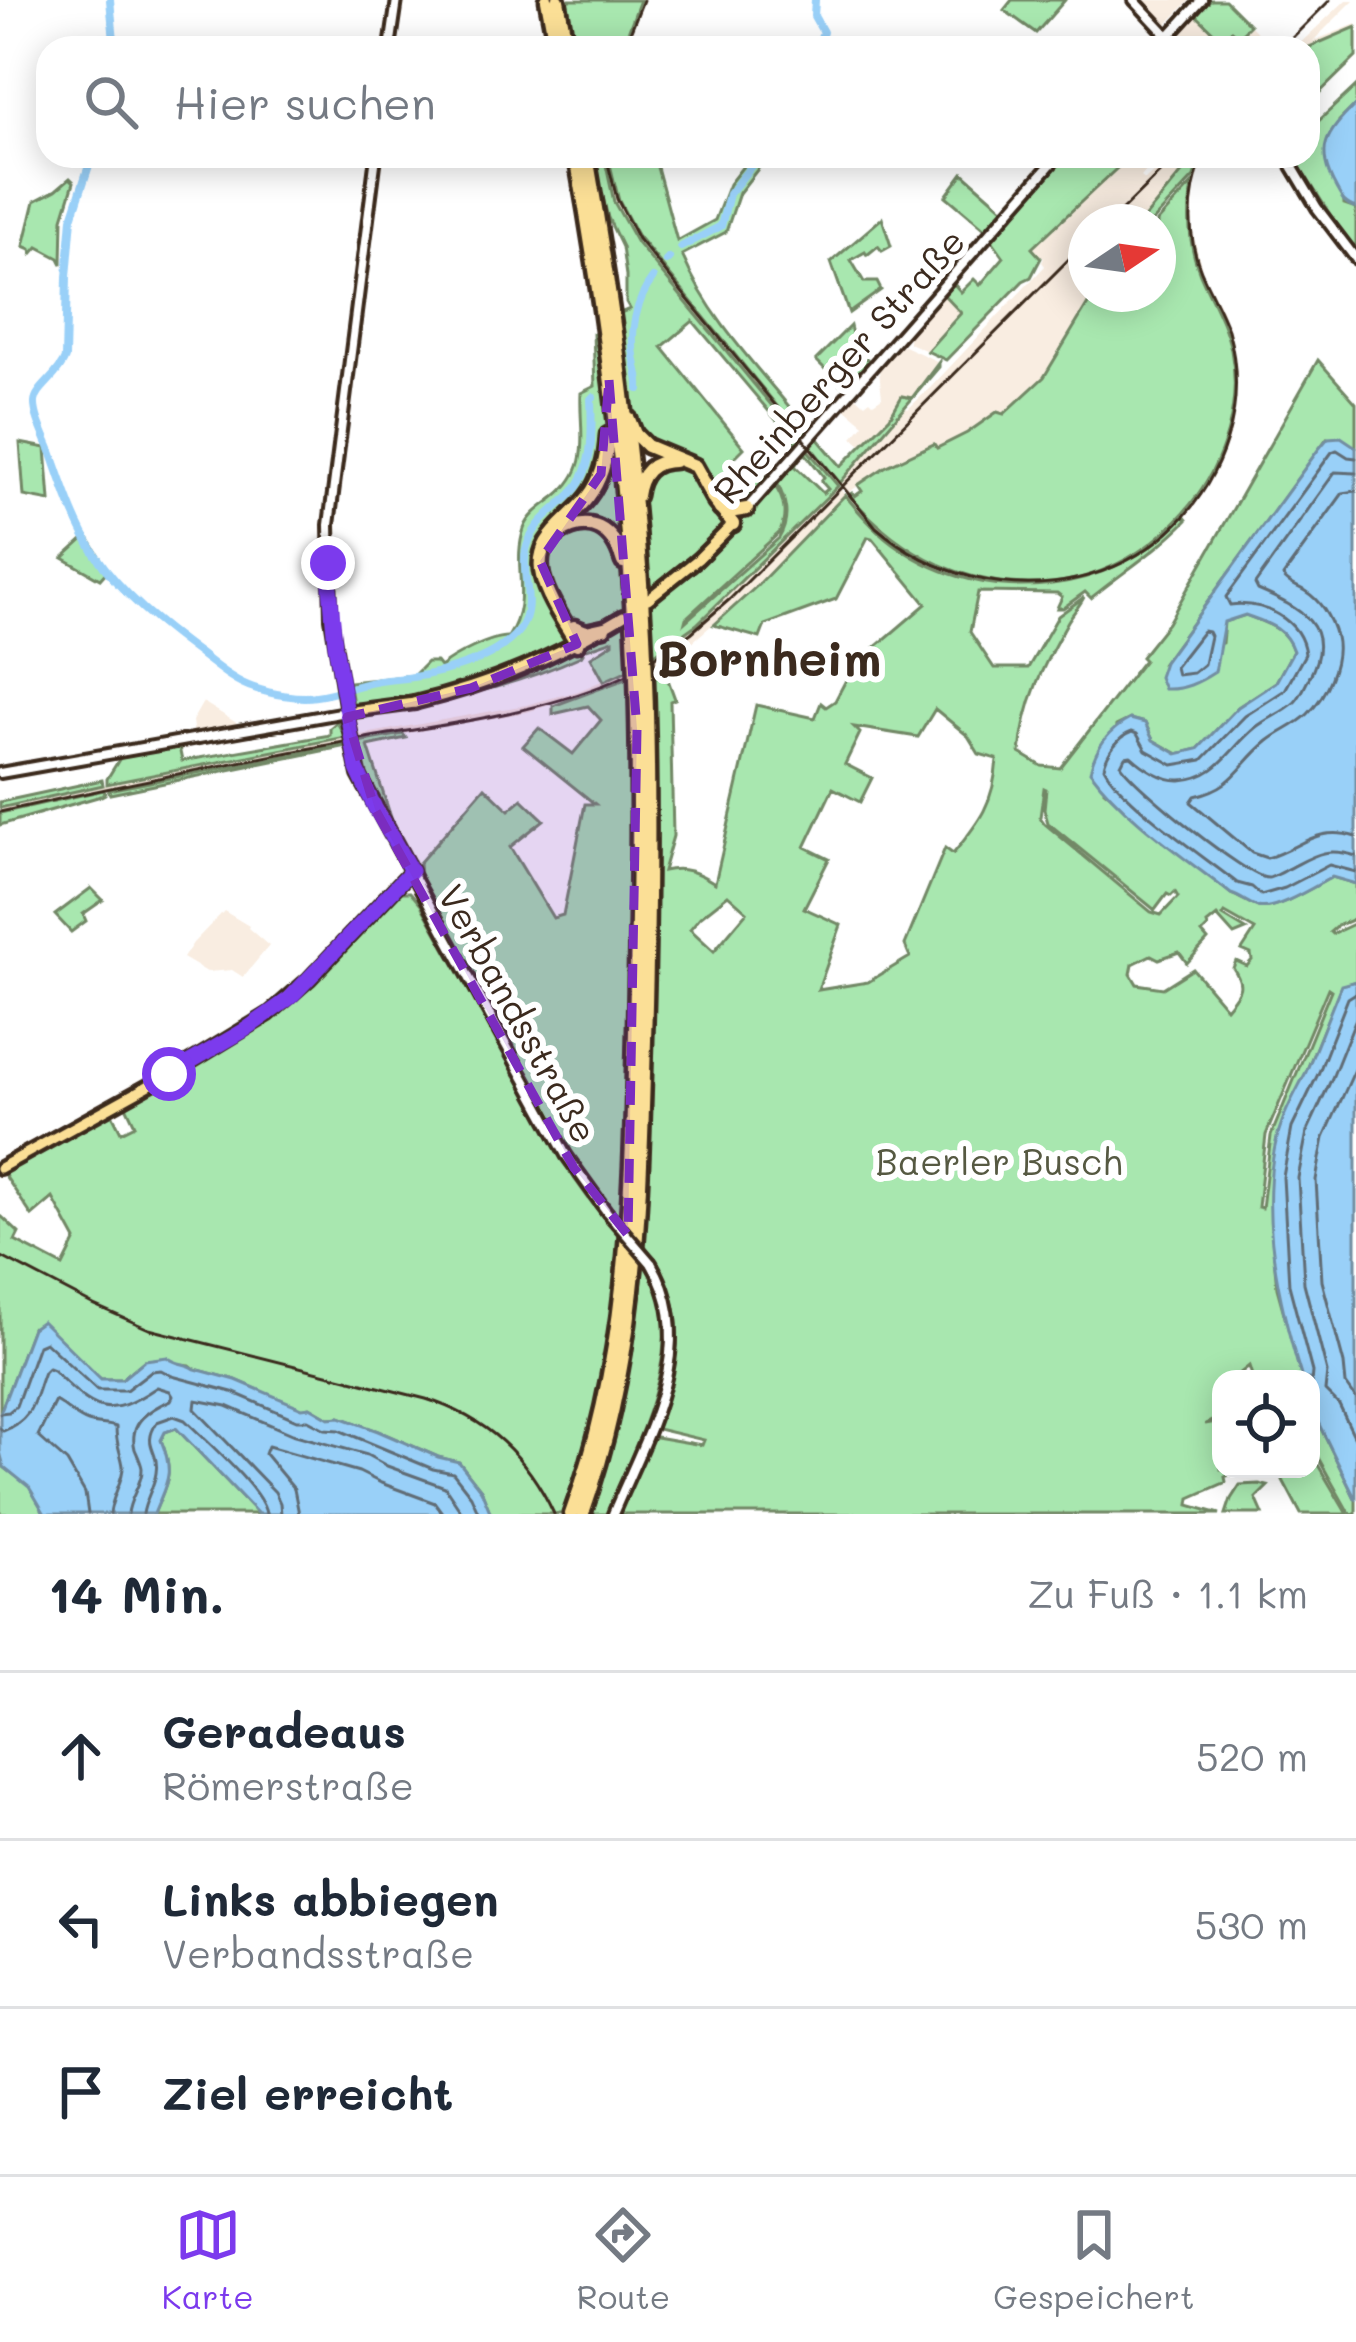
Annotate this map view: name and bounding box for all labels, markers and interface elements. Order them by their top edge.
search box [36,36,1320,168]
icon: search [78,69,144,135]
text: Hier suchen [174,73,436,131]
north arrow [1068,204,1176,312]
street label: Rheinberger Straße [702,218,974,512]
route end [301,536,355,590]
district label: Bornheim [657,626,881,688]
street label: Verbandsstraße [429,876,609,1150]
route start [142,1047,196,1101]
park label: Baerler Busch [875,1137,1123,1184]
map controls [1212,1370,1320,1478]
button: locate [1212,1370,1320,1478]
text: 14 Min. [48,1559,225,1626]
text: Zu Fuß · 1.1 km [1027,1567,1308,1618]
text: Geradeaus [162,1701,406,1759]
icon: ahead [48,1723,114,1789]
text: 520 m [1196,1730,1308,1781]
text: Römerstraße [162,1759,414,1810]
text: Links abbiegen [162,1869,499,1927]
icon: left [48,1891,114,1957]
text: 530 m [1195,1898,1308,1949]
text: Verbandsstraße [162,1927,474,1978]
icon: arrive [48,2059,114,2125]
text: Ziel erreicht [162,2063,453,2121]
tab: Karte [161,2202,254,2317]
tab: Route [577,2202,670,2317]
tab: Gespeichert [993,2202,1195,2317]

